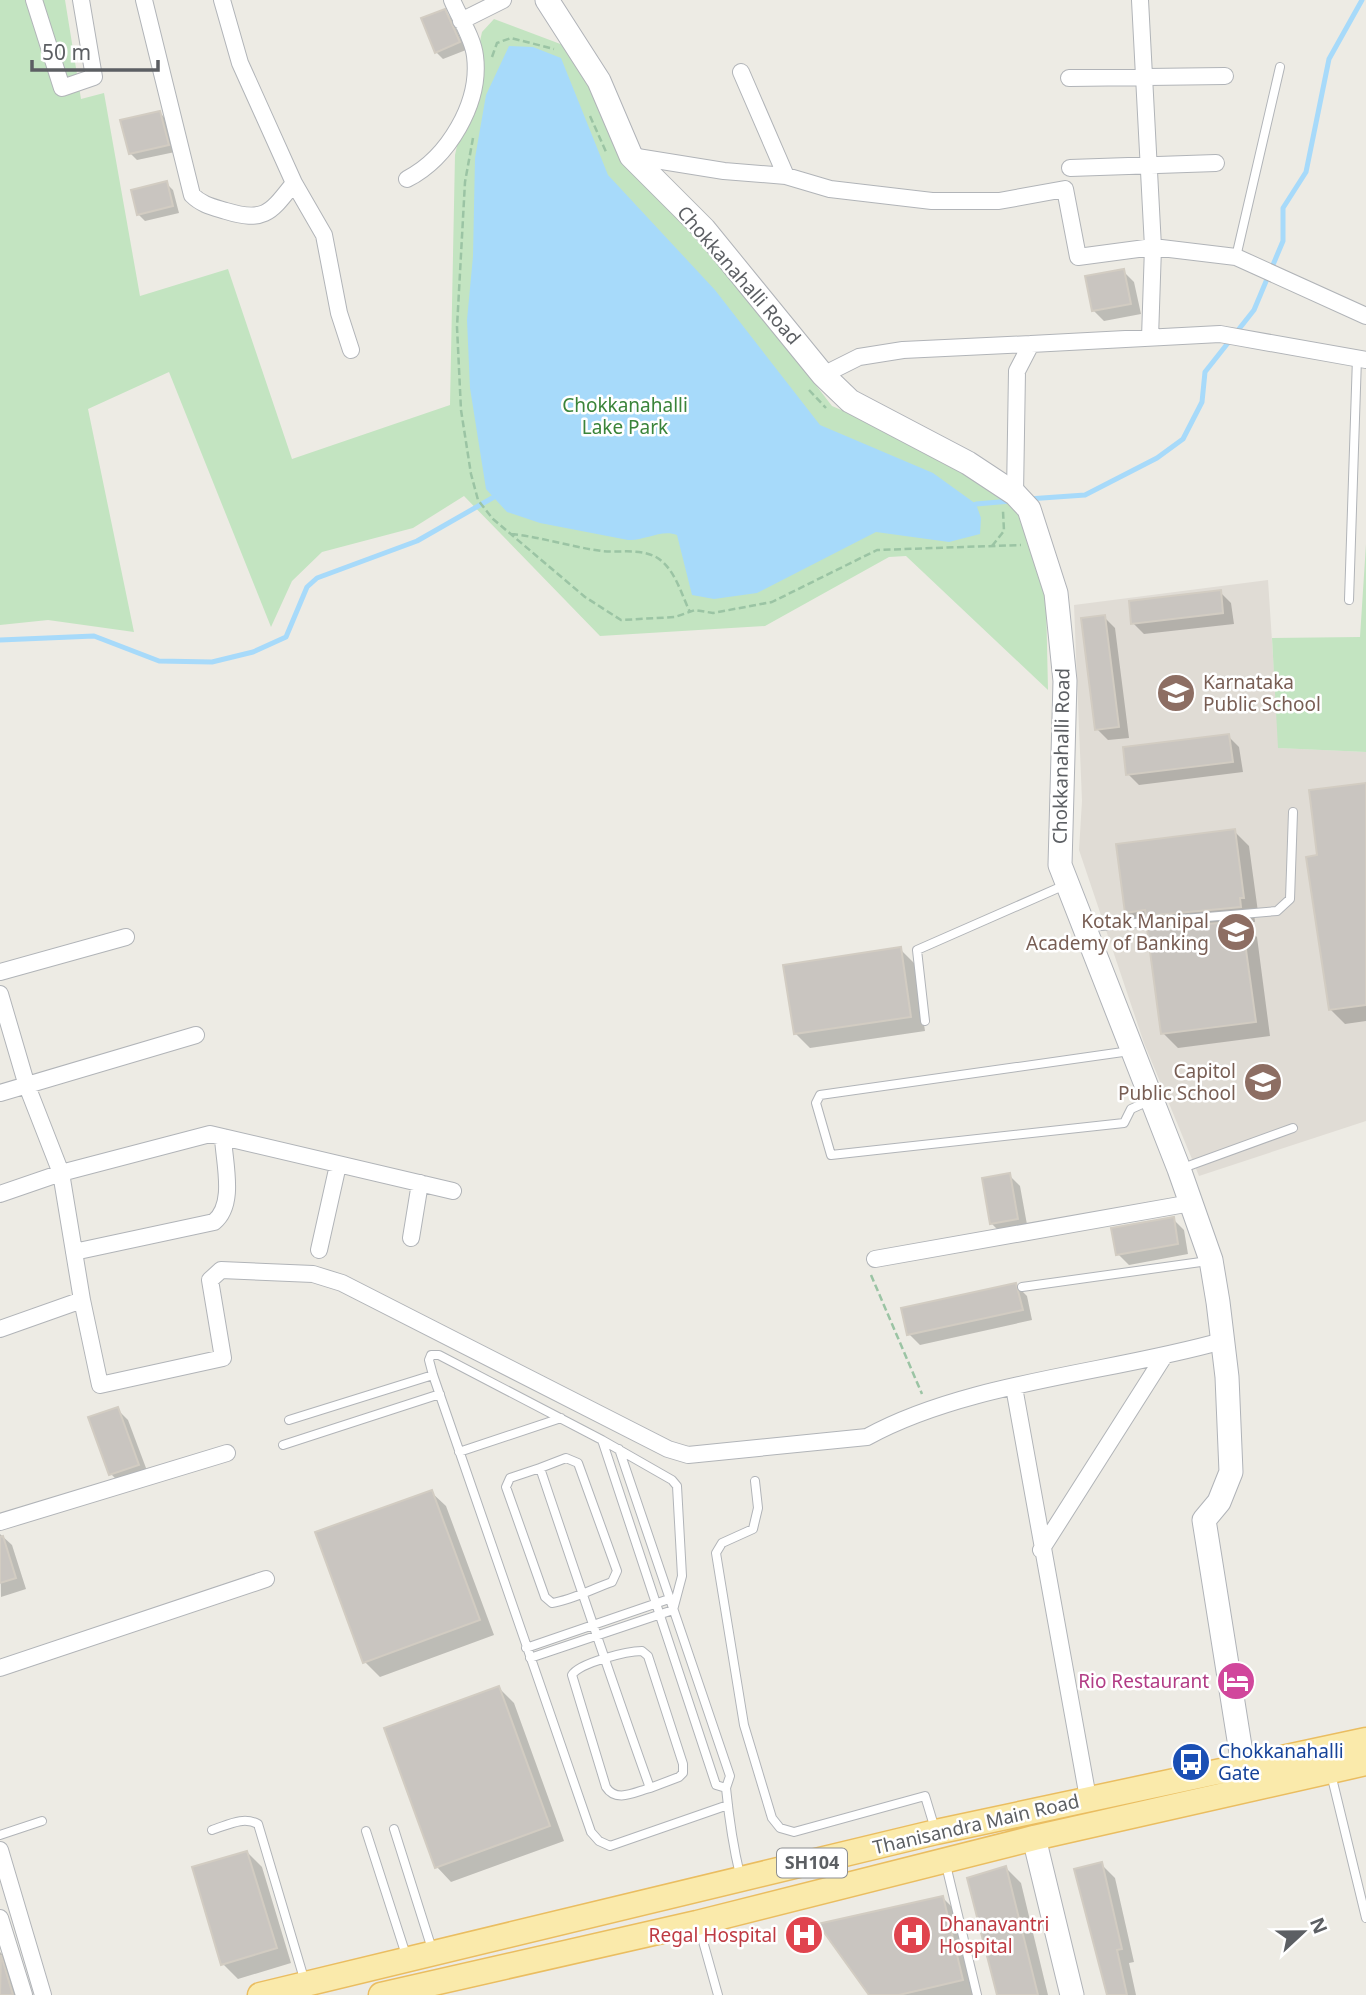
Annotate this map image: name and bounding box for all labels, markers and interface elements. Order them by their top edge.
scale bar [32,28,158,72]
text: 50 m [42,38,91,66]
street label: Chokkanahalli Road [671,200,807,350]
park label: Chokkanahalli Lake Park [562,392,688,440]
street label: Chokkanahalli Road [1046,668,1076,844]
place label: Karnataka Public School [1203,669,1321,717]
school or university icon: Karnataka Public School [1155,672,1197,714]
place label: Kotak Manipal Academy of Banking [1026,908,1209,956]
school or university icon: Kotak Manipal Academy of Banking [1215,911,1257,953]
place label: Capitol Public School [1118,1058,1236,1106]
school or university icon: Capitol Public School [1242,1061,1284,1103]
hotel icon: Rio Restaurant [1215,1660,1257,1702]
place label: Rio Restaurant [1078,1668,1209,1694]
place label: Chokkanahalli Gate [1218,1738,1344,1786]
bus stop icon: Chokkanahalli Gate [1170,1741,1212,1783]
street label: Thanisandra Main Road [870,1788,1082,1860]
road number: SH104 [777,1849,847,1878]
north arrow [1268,1897,1338,1967]
place label: Dhanavantri Hospital [939,1911,1049,1959]
hospital icon: Regal Hospital [783,1914,825,1956]
hospital icon: Dhanavantri Hospital [891,1914,933,1956]
text: N [1304,1914,1334,1938]
place label: Regal Hospital [649,1922,777,1948]

